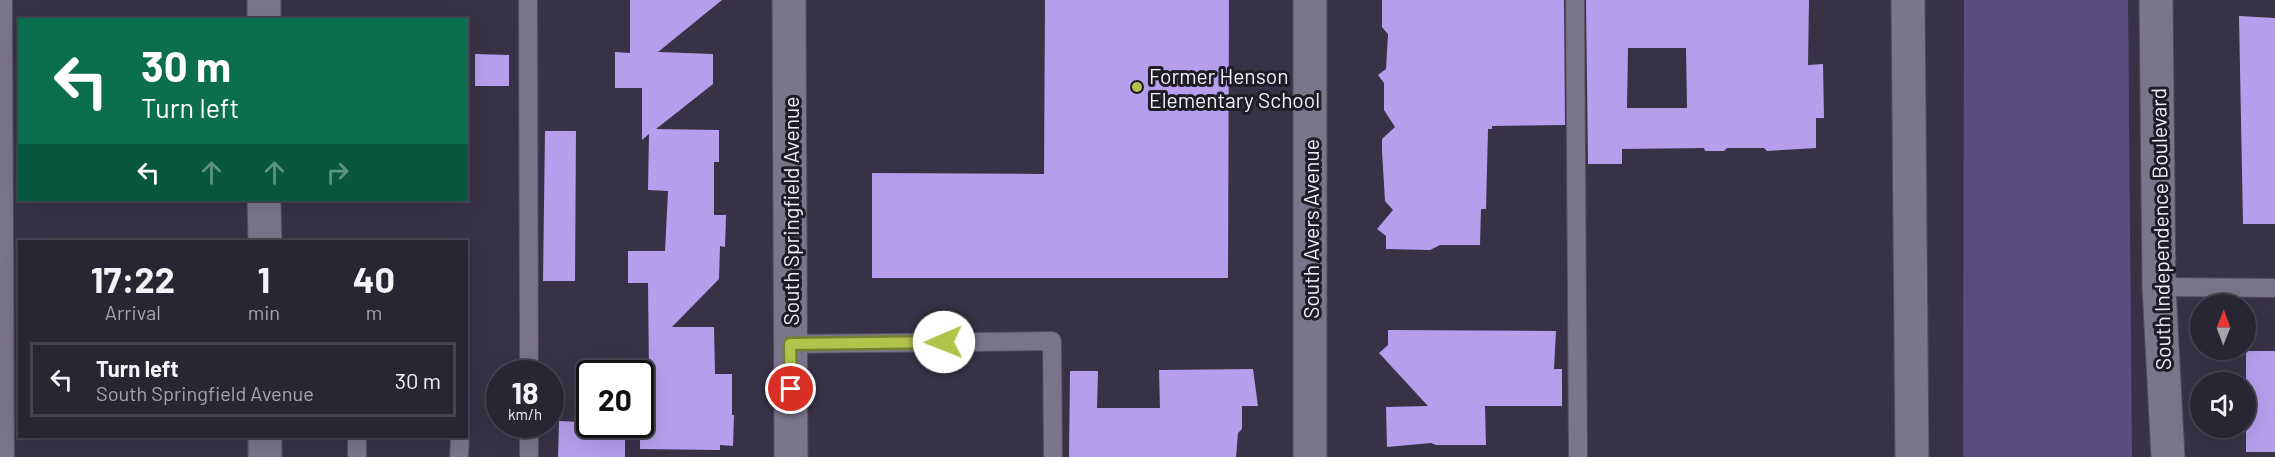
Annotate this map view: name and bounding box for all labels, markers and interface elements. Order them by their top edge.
text: 30 m [141,40,231,90]
icon: left [42,42,120,120]
place label: Former Henson Elementary School [1149,63,1320,112]
marker: Former Henson Elementary School [1130,80,1144,94]
street label: South Independence Boulevard [2145,88,2175,370]
text: Turn left [141,91,239,123]
street label: South Springfield Avenue [778,97,803,325]
street label: South Avers Avenue [1298,139,1323,319]
icon: left [132,156,165,189]
icon: ahead [195,156,228,189]
icon: ahead [258,156,291,189]
icon: right [321,156,354,189]
text: 17:22 [91,257,175,300]
text: 1 [257,257,270,300]
text: 40 [353,257,395,300]
north arrow [2190,294,2256,360]
map controls [2190,294,2256,438]
text: Arrival [105,300,161,324]
text: min [248,300,280,324]
text: m [366,300,382,324]
position arrow [912,310,976,374]
text: Turn left [96,355,179,381]
speed limit sign: 20 [576,360,654,438]
icon: left [45,363,78,396]
pin [765,363,816,414]
text: 30 m [395,367,441,393]
icon: arrive [774,372,807,405]
button: sound [2190,372,2256,438]
text: 18 [512,374,538,410]
text: South Springfield Avenue [96,381,314,405]
text: km/h [508,405,542,423]

